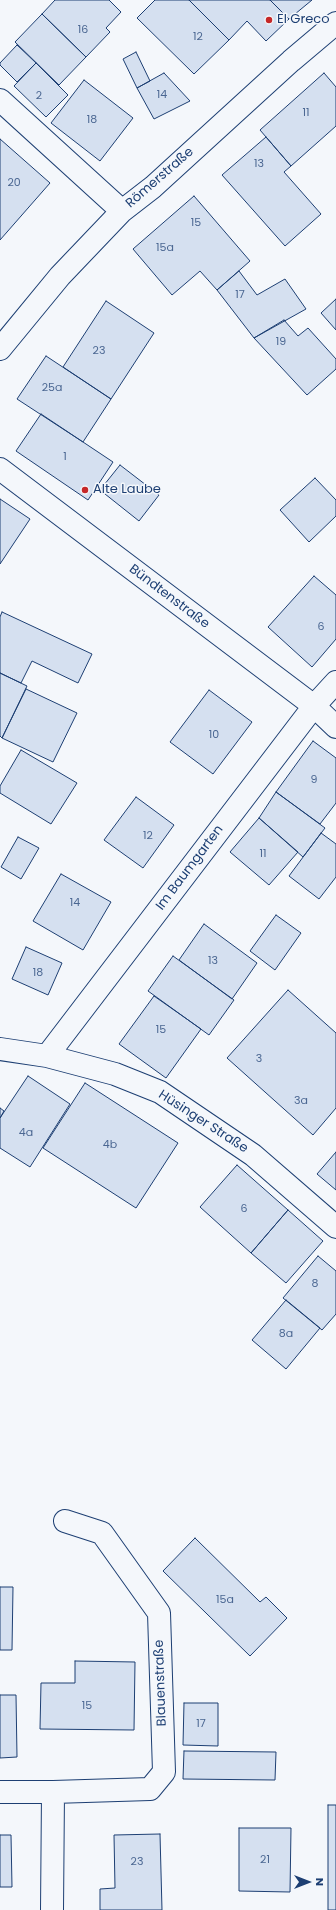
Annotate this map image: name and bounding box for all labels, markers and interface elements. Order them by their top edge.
place label: El Greco [277,12,330,28]
marker: El Greco [264,15,274,25]
house number: 16 [78,23,88,37]
house number: 12 [193,30,203,44]
house number: 14 [157,88,167,102]
house number: 2 [36,89,42,103]
house number: 11 [302,106,310,120]
house number: 18 [87,113,97,127]
street label: Römerstraße [123,144,197,212]
house number: 13 [254,157,264,171]
house number: 20 [7,176,21,190]
house number: 15 [191,216,201,230]
house number: 15a [156,241,174,255]
house number: 17 [235,288,245,302]
house number: 19 [276,335,286,349]
house number: 23 [93,344,105,358]
house number: 25a [42,381,62,395]
house number: 1 [63,450,67,464]
place label: Alte Laube [93,482,161,498]
marker: Alte Laube [80,485,90,495]
street label: Bündtenstraße [126,562,212,632]
house number: 6 [318,620,324,634]
house number: 10 [209,728,219,742]
house number: 9 [311,773,317,787]
street label: Im Baumgarten [153,823,227,913]
house number: 12 [143,829,153,843]
house number: 11 [259,847,267,861]
house number: 14 [70,896,80,910]
house number: 13 [208,954,218,968]
house number: 18 [33,966,43,980]
house number: 15 [156,1023,166,1037]
house number: 3 [256,1052,262,1066]
street label: Hüsinger Straße [155,1087,251,1157]
house number: 3a [294,1094,308,1108]
house number: 4a [19,1126,33,1140]
house number: 4b [103,1138,117,1152]
house number: 6 [241,1202,247,1216]
house number: 8 [312,1277,318,1291]
house number: 8a [279,1327,293,1341]
house number: 15a [216,1593,234,1607]
street label: Blauenstraße [152,1639,170,1727]
house number: 15 [82,1699,92,1713]
house number: 17 [196,1717,206,1731]
house number: 21 [260,1853,270,1867]
house number: 23 [131,1855,143,1869]
north arrow [288,1862,328,1902]
text: N [312,1878,328,1886]

